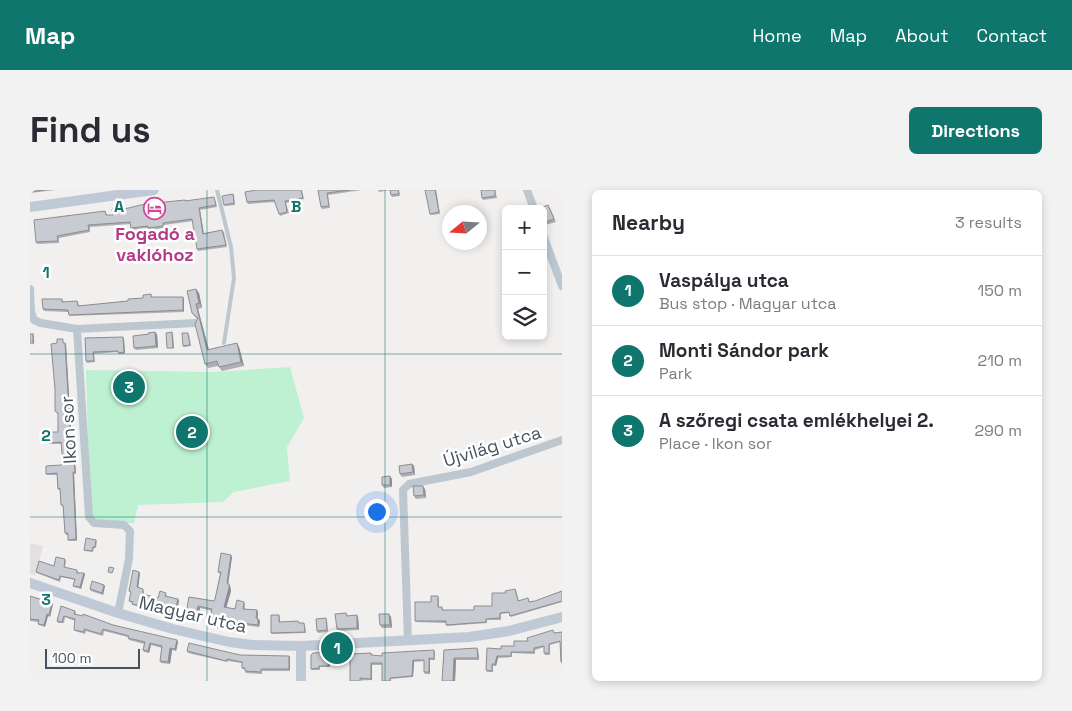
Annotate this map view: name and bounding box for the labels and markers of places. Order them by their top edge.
hotel icon: Fogadó a vaklóhoz [143,196,167,220]
place label: Fogadó a vaklóhoz [115,222,195,266]
pin: 3 [113,368,145,406]
pin: 2 [176,413,208,451]
pin: 1 [321,629,353,667]

